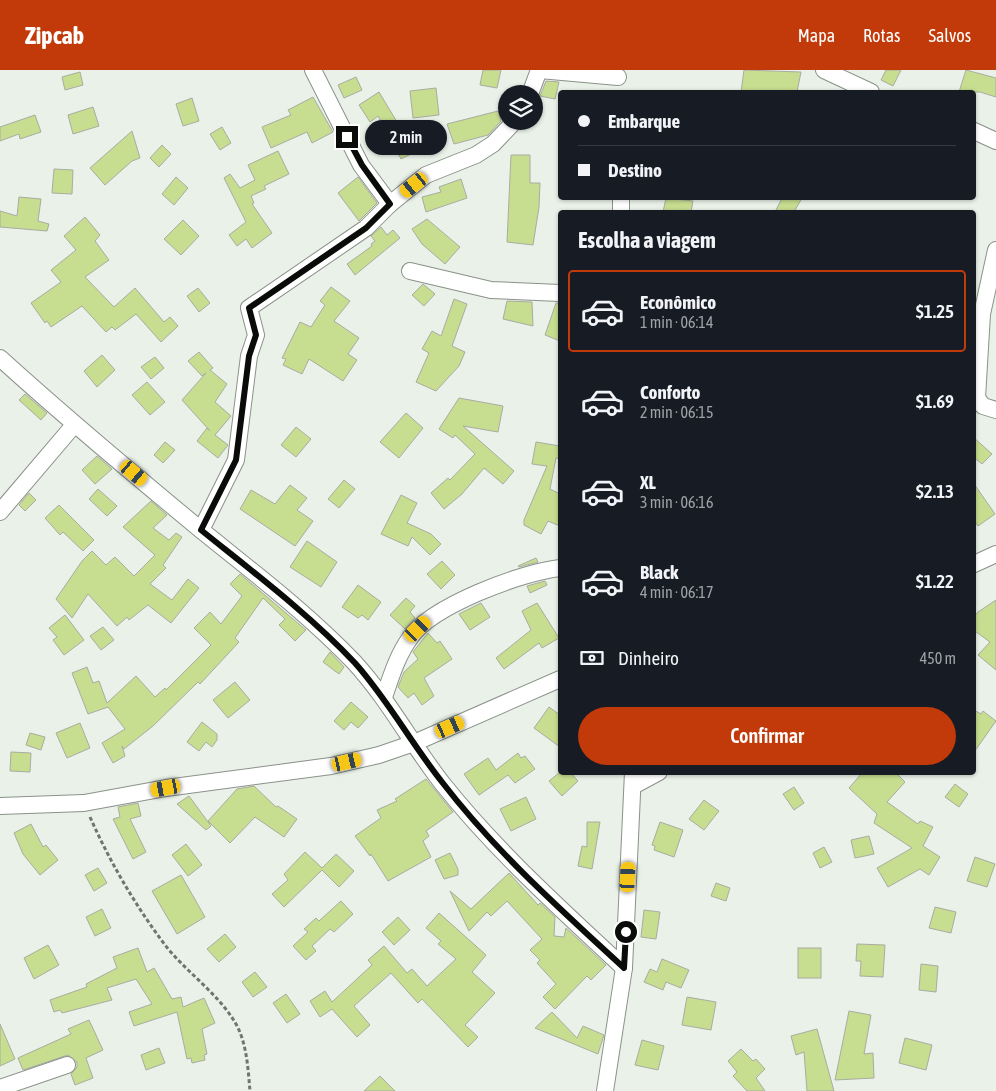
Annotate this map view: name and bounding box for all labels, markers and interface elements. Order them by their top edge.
text: Zipcab [25,22,84,49]
text: Mapa [798,25,835,46]
text: Rotas [863,25,900,46]
text: Salvos [928,25,971,46]
map controls [498,85,543,130]
button: layers [498,85,543,130]
text: Embarque [608,110,680,132]
callout: 2 min [364,120,447,154]
route end [336,126,358,148]
text: 2 min [390,128,422,146]
text: Destino [608,159,662,181]
car [397,170,430,200]
text: Escolha a viagem [578,227,716,253]
icon: car [580,289,625,334]
text: Econômico [640,291,716,313]
text: $1.25 [916,300,954,322]
text: 1 min · 06:14 [640,313,713,331]
icon: car [580,379,625,424]
text: Conforto [640,381,701,403]
text: $1.69 [916,390,954,412]
text: 2 min · 06:15 [640,403,713,421]
car [117,458,150,488]
icon: car [580,469,625,514]
text: XL [640,471,656,493]
text: $2.13 [916,480,954,502]
text: 3 min · 06:16 [640,493,713,511]
icon: car [580,559,625,604]
text: Black [640,561,678,583]
text: $1.22 [916,570,954,592]
text: 4 min · 06:17 [640,583,713,601]
car [401,613,434,645]
icon: cash [578,644,606,672]
text: Dinheiro [618,647,679,669]
text: 450 m [920,649,956,667]
button: Confirmar [578,707,956,765]
car [433,714,466,740]
car [330,751,363,773]
car [149,778,182,798]
car [619,862,636,892]
route start [615,921,637,943]

